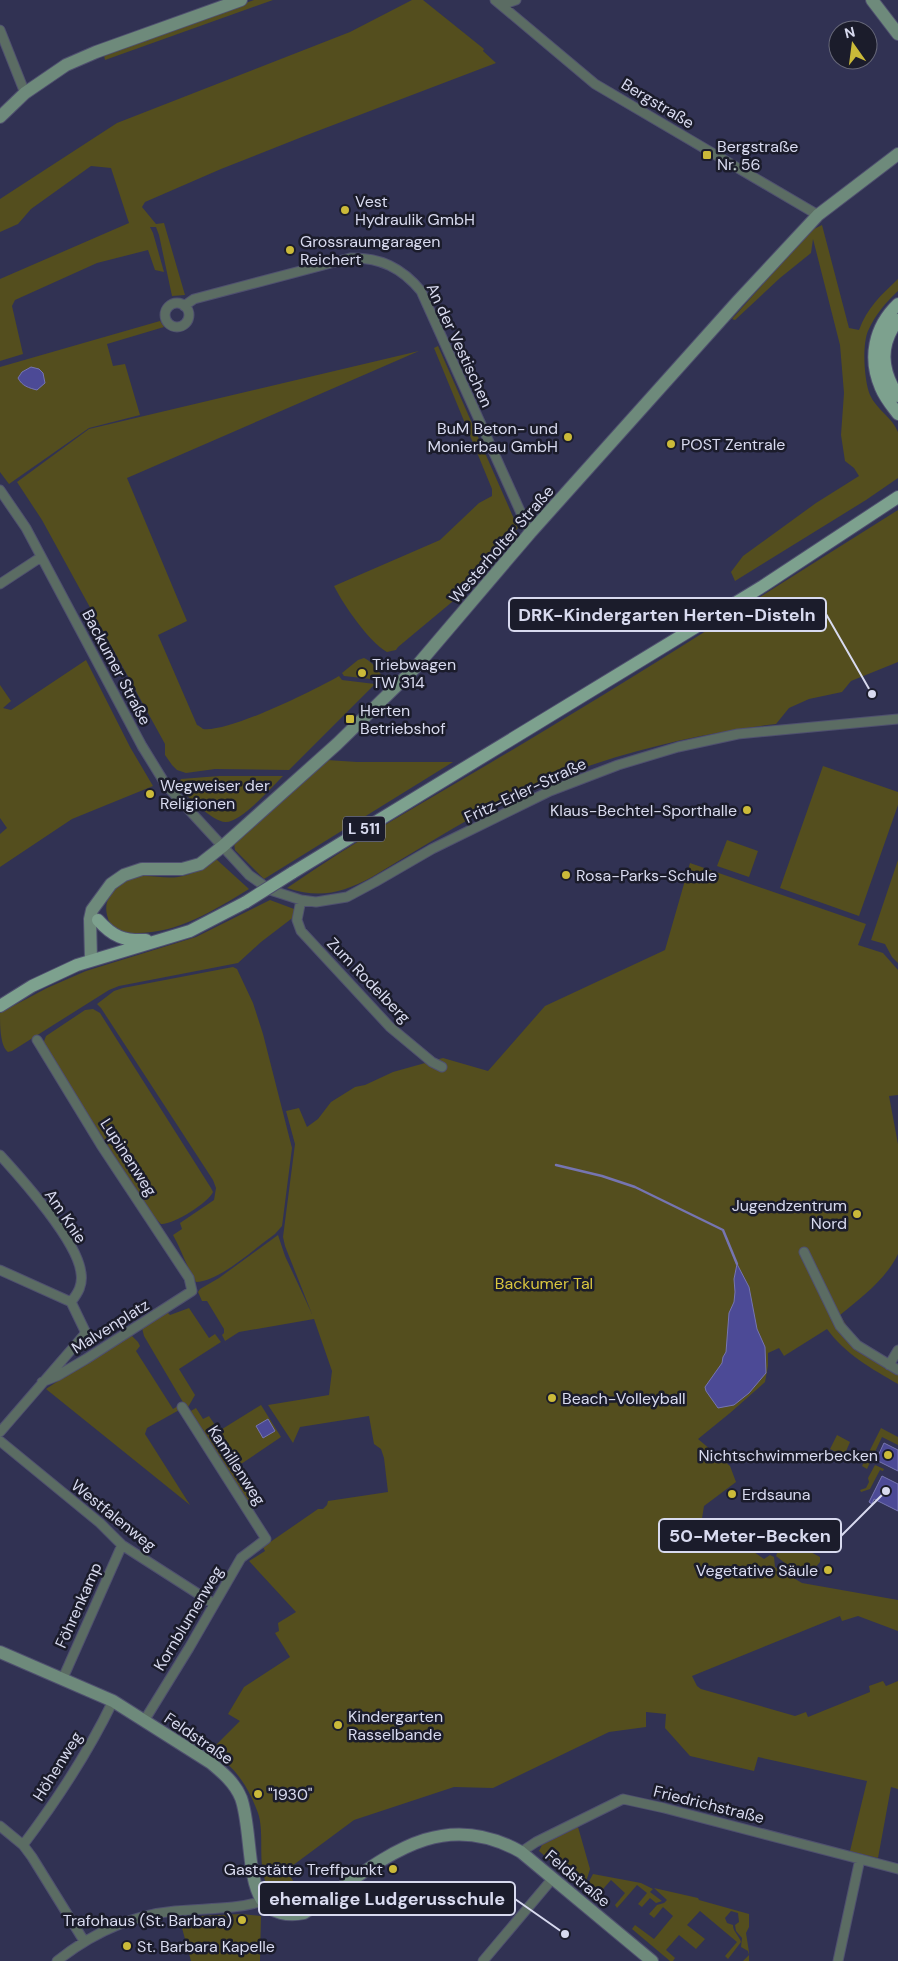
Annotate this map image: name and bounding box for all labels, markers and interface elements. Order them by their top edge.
north arrow [828,20,878,70]
text: N [843,22,857,42]
street label: Bergstraße [617,73,698,133]
place label: Bergstraße Nr. 56 [717,136,798,175]
marker: Bergstraße Nr. 56 [701,149,713,161]
place label: Vest Hydraulik GmbH [355,191,475,230]
marker: Vest Hydraulik GmbH [339,204,351,216]
place label: Grossraumgaragen Reichert [300,231,440,270]
marker: Grossraumgaragen Reichert [284,244,296,256]
street label: An der Vestischen [422,280,497,411]
place label: BuM Beton- und Monierbau GmbH [428,418,558,457]
marker: BuM Beton- und Monierbau GmbH [562,431,574,443]
place label: POST Zentrale [681,434,785,455]
marker: POST Zentrale [665,438,677,450]
street label: Westerholter Straße [444,481,558,608]
callout: DRK-Kindergarten Herten-Disteln [509,598,826,631]
text: DRK-Kindergarten Herten-Disteln [518,603,816,627]
street label: Backumer Straße [77,606,156,729]
place label: Triebwagen TW 314 [372,654,456,693]
marker: Triebwagen TW 314 [356,667,368,679]
place label: Herten Betriebshof [360,700,446,739]
marker: Herten Betriebshof [344,713,356,725]
street label: Fritz-Erler-Straße [461,753,590,828]
place label: Wegweiser der Religionen [160,775,270,814]
marker: Wegweiser der Religionen [144,788,156,800]
place label: Klaus-Bechtel-Sporthalle [550,800,737,821]
marker: Klaus-Bechtel-Sporthalle [741,804,753,816]
road number: L 511 [343,816,385,842]
place label: Rosa-Parks-Schule [576,865,717,886]
marker: Rosa-Parks-Schule [560,869,572,881]
street label: Zum Rodelberg [322,933,415,1028]
street label: Lupinenweg [96,1114,162,1200]
street label: Am Knie [40,1185,91,1247]
place label: Jugendzentrum Nord [732,1195,847,1234]
marker: Jugendzentrum Nord [851,1208,863,1220]
park label: Backumer Tal [495,1273,593,1294]
street label: Malvenplatz [68,1294,153,1359]
place label: Beach-Volleyball [562,1388,686,1409]
marker: Beach-Volleyball [546,1392,558,1404]
street label: Kamillenweg [203,1421,270,1509]
place label: Nichtschwimmerbecken [699,1445,878,1466]
marker: Nichtschwimmerbecken [882,1449,894,1461]
street label: Westfalenweg [67,1475,160,1556]
place label: Erdsauna [742,1484,810,1505]
marker: Erdsauna [726,1488,738,1500]
callout: 50-Meter-Becken [659,1519,841,1552]
text: 50-Meter-Becken [669,1524,831,1548]
street label: Föhrenkamp [50,1559,107,1651]
place label: Vegetative Säule [696,1560,818,1581]
street label: Kornblumenweg [149,1562,228,1674]
marker: Vegetative Säule [822,1564,834,1576]
place label: Kindergarten Rasselbande [348,1706,443,1745]
street label: Feldstraße [160,1708,237,1769]
marker: Kindergarten Rasselbande [332,1719,344,1731]
street label: Höhenweg [28,1728,87,1805]
street label: Friedrichstraße [651,1781,767,1828]
place label: "1930" [268,1784,313,1805]
marker: "1930" [252,1788,264,1800]
street label: Feldstraße [541,1845,615,1912]
place label: Gaststätte Treffpunkt [224,1859,383,1880]
marker: Gaststätte Treffpunkt [387,1863,399,1875]
callout: ehemalige Ludgerusschule [259,1882,515,1915]
text: ehemalige Ludgerusschule [269,1887,505,1911]
place label: Trafohaus (St. Barbara) [63,1910,232,1931]
marker: Trafohaus (St. Barbara) [236,1914,248,1926]
place label: St. Barbara Kapelle [137,1936,275,1957]
marker: St. Barbara Kapelle [121,1940,133,1952]

